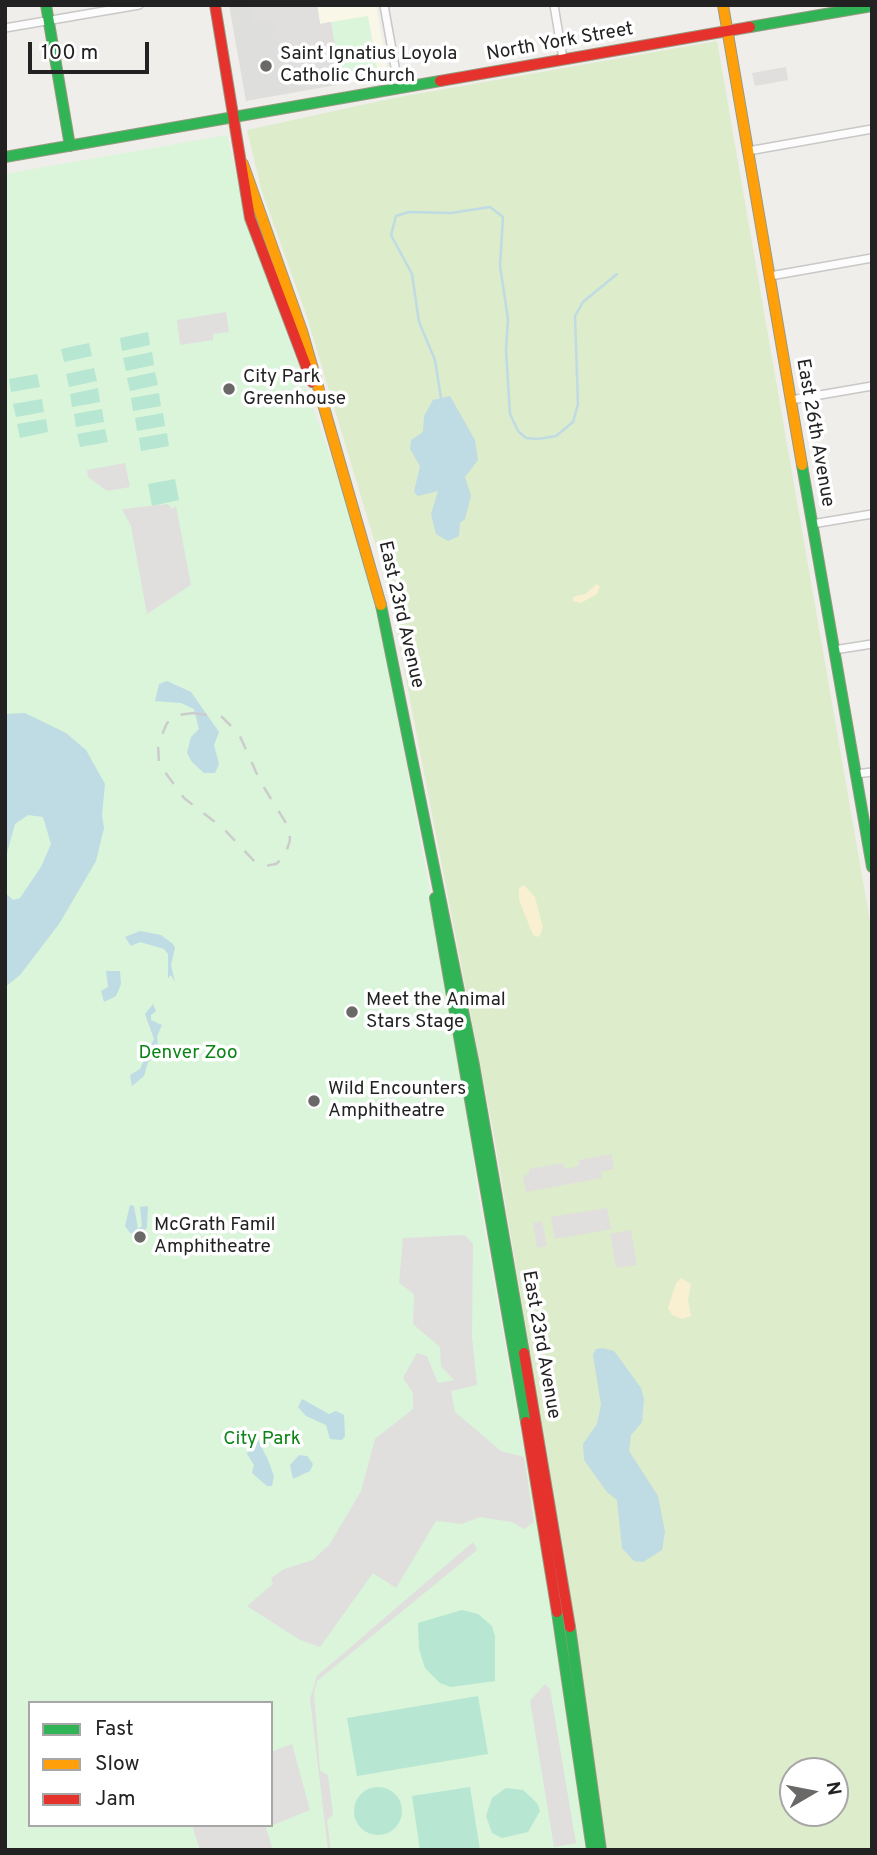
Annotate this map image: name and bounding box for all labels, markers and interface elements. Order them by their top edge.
street label: North York Street [485,19,635,67]
scale bar [32,28,152,72]
text: 100 m [41,40,98,67]
place label: Saint Ignatius Loyola Catholic Church [280,44,457,88]
marker: Saint Ignatius Loyola Catholic Church [258,58,274,74]
street label: East 26th Avenue [790,357,838,509]
place label: City Park Greenhouse [243,367,346,411]
marker: City Park Greenhouse [221,381,237,397]
street label: East 23rd Avenue [372,539,428,691]
place label: Meet the Animal Stars Stage [366,990,506,1034]
marker: Meet the Animal Stars Stage [344,1004,360,1020]
park label: Denver Zoo [138,1043,238,1065]
place label: Wild Encounters Amphitheatre [328,1079,466,1123]
marker: Wild Encounters Amphitheatre [306,1093,322,1109]
place label: McGrath Famil Amphitheatre [154,1215,276,1259]
marker: McGrath Famil Amphitheatre [132,1229,148,1245]
street label: East 23rd Avenue [516,1269,564,1421]
park label: City Park [223,1429,301,1451]
legend [28,1701,273,1827]
text: Fast [95,1716,134,1743]
text: Slow [95,1751,140,1778]
north arrow [779,1757,849,1827]
text: N [820,1780,846,1798]
text: Jam [95,1786,136,1813]

